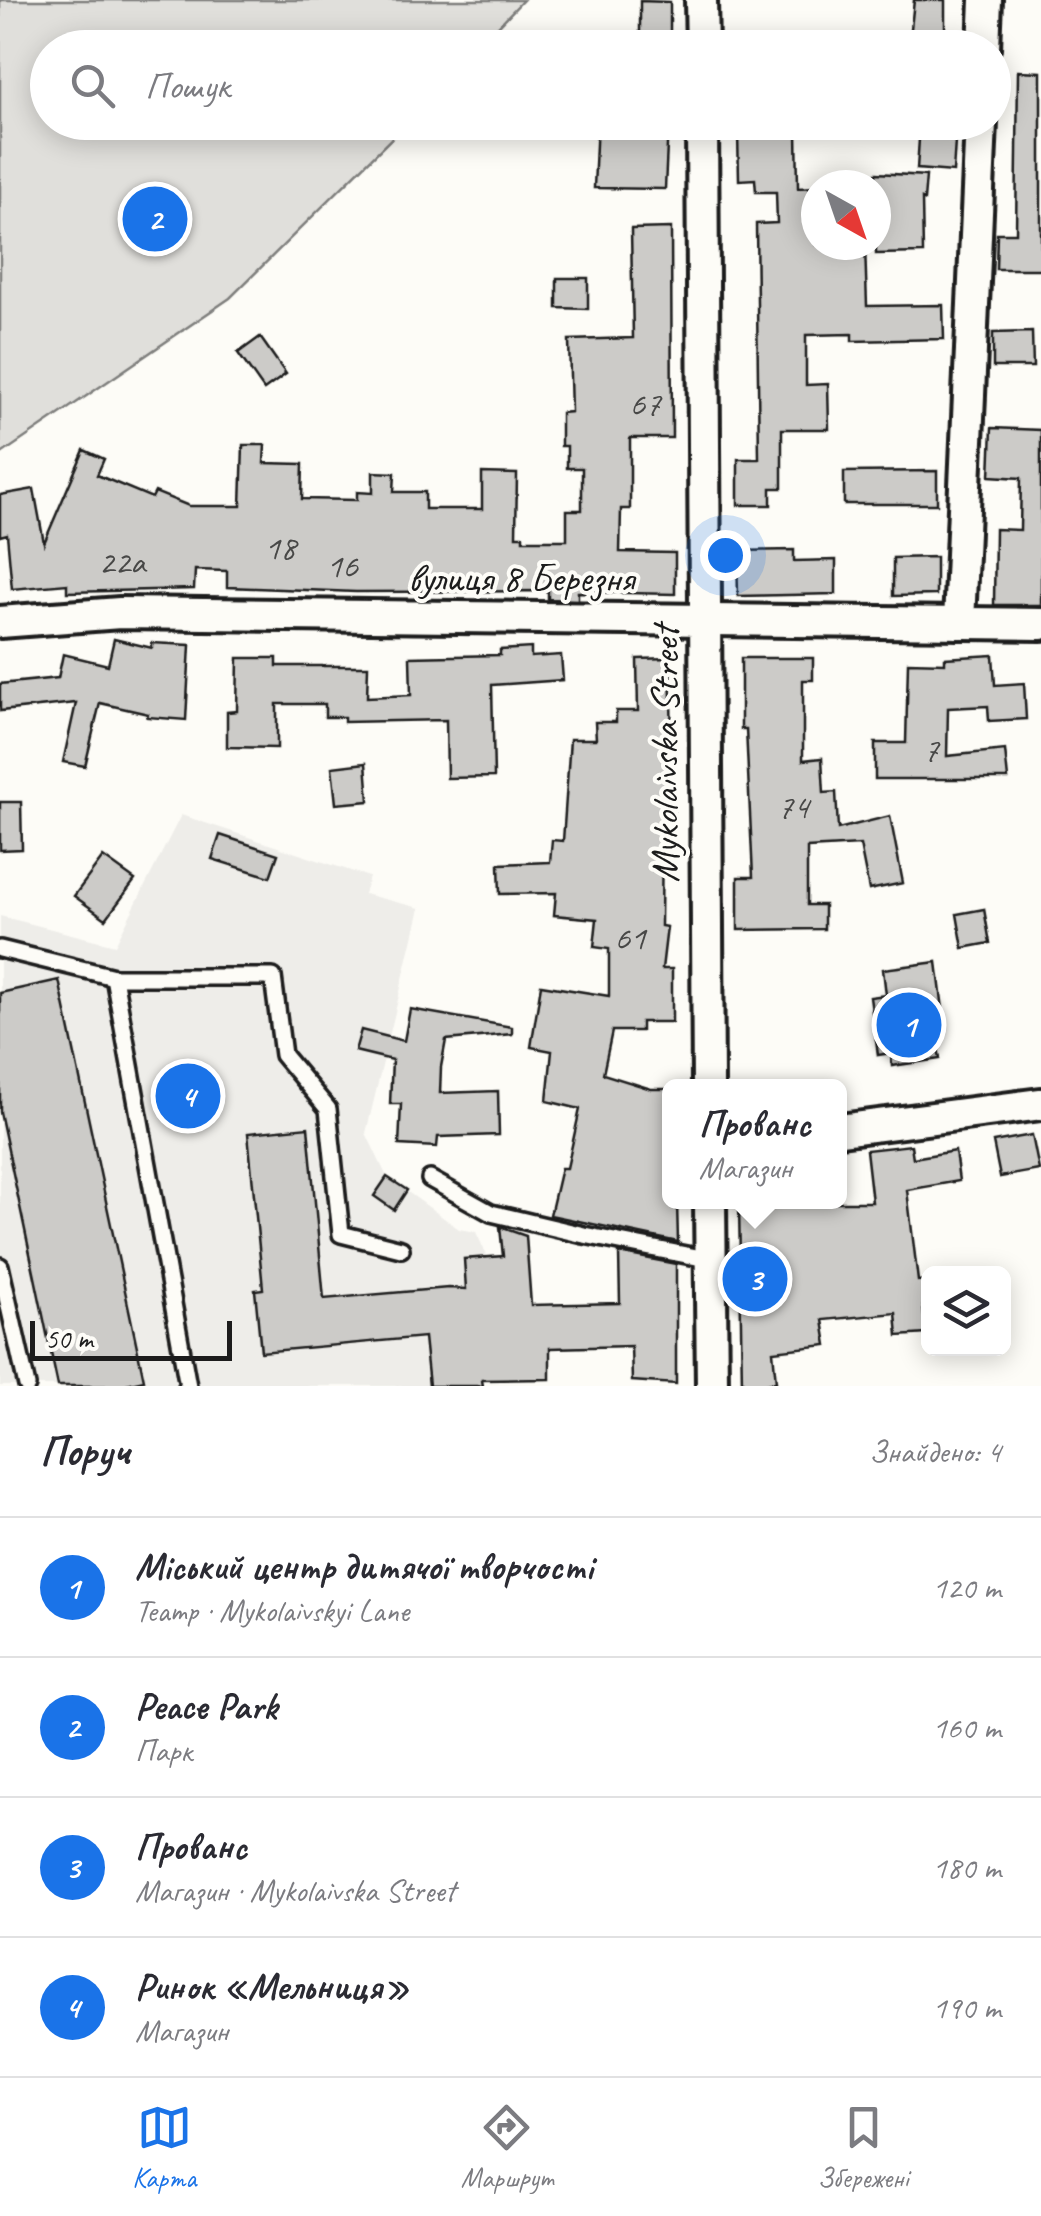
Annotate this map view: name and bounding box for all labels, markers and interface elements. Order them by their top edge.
search box [30,30,1011,140]
icon: search [65,58,120,113]
text: Пошук [145,62,230,109]
north arrow [801,170,891,260]
pin: 2 [122,182,188,256]
house number: 67 [629,381,663,426]
house number: 18 [264,525,299,570]
your location [700,530,751,581]
house number: 22а [99,539,148,584]
house number: 16 [326,543,359,588]
street label: вулиця 8 Березня [408,553,637,603]
street label: Mykolaivska Street [640,620,690,882]
house number: 7 [923,727,941,772]
house number: 74 [777,784,812,829]
house number: 61 [614,915,648,960]
pin: 1 [876,988,942,1062]
pin: 4 [156,1058,220,1134]
popup [662,1079,847,1209]
text: Прованс [699,1100,810,1147]
text: Магазин [699,1147,792,1188]
pin: 3 [722,1242,788,1316]
map controls [921,1266,1011,1356]
button: layers [921,1266,1011,1356]
scale bar [30,1316,232,1360]
text: 50 m [45,1321,93,1356]
text: Поруч [40,1425,130,1478]
text: Знайдено: 4 [869,1431,1001,1472]
text: Міський центр дитячої творчості [135,1543,593,1590]
text: 1 [65,1567,80,1608]
text: 120 m [932,1567,1001,1608]
text: Театр · Mykolaivskyi Lane [135,1590,409,1631]
text: Peace Park [135,1683,277,1730]
text: 2 [65,1707,80,1748]
text: 160 m [932,1707,1001,1748]
text: Парк [135,1730,192,1771]
text: Прованс [135,1823,247,1870]
text: 3 [65,1847,80,1888]
text: 180 m [932,1847,1001,1888]
text: Магазин · Mykolaivska Street [135,1870,455,1911]
text: Ринок «Мельниця» [135,1963,409,2010]
text: 4 [65,1987,80,2028]
text: 190 m [932,1987,1001,2028]
text: Магазин [135,2010,228,2051]
tab: Карта [132,2100,196,2195]
tab: Маршрут [461,2100,553,2195]
tab: Збережені [818,2100,909,2195]

